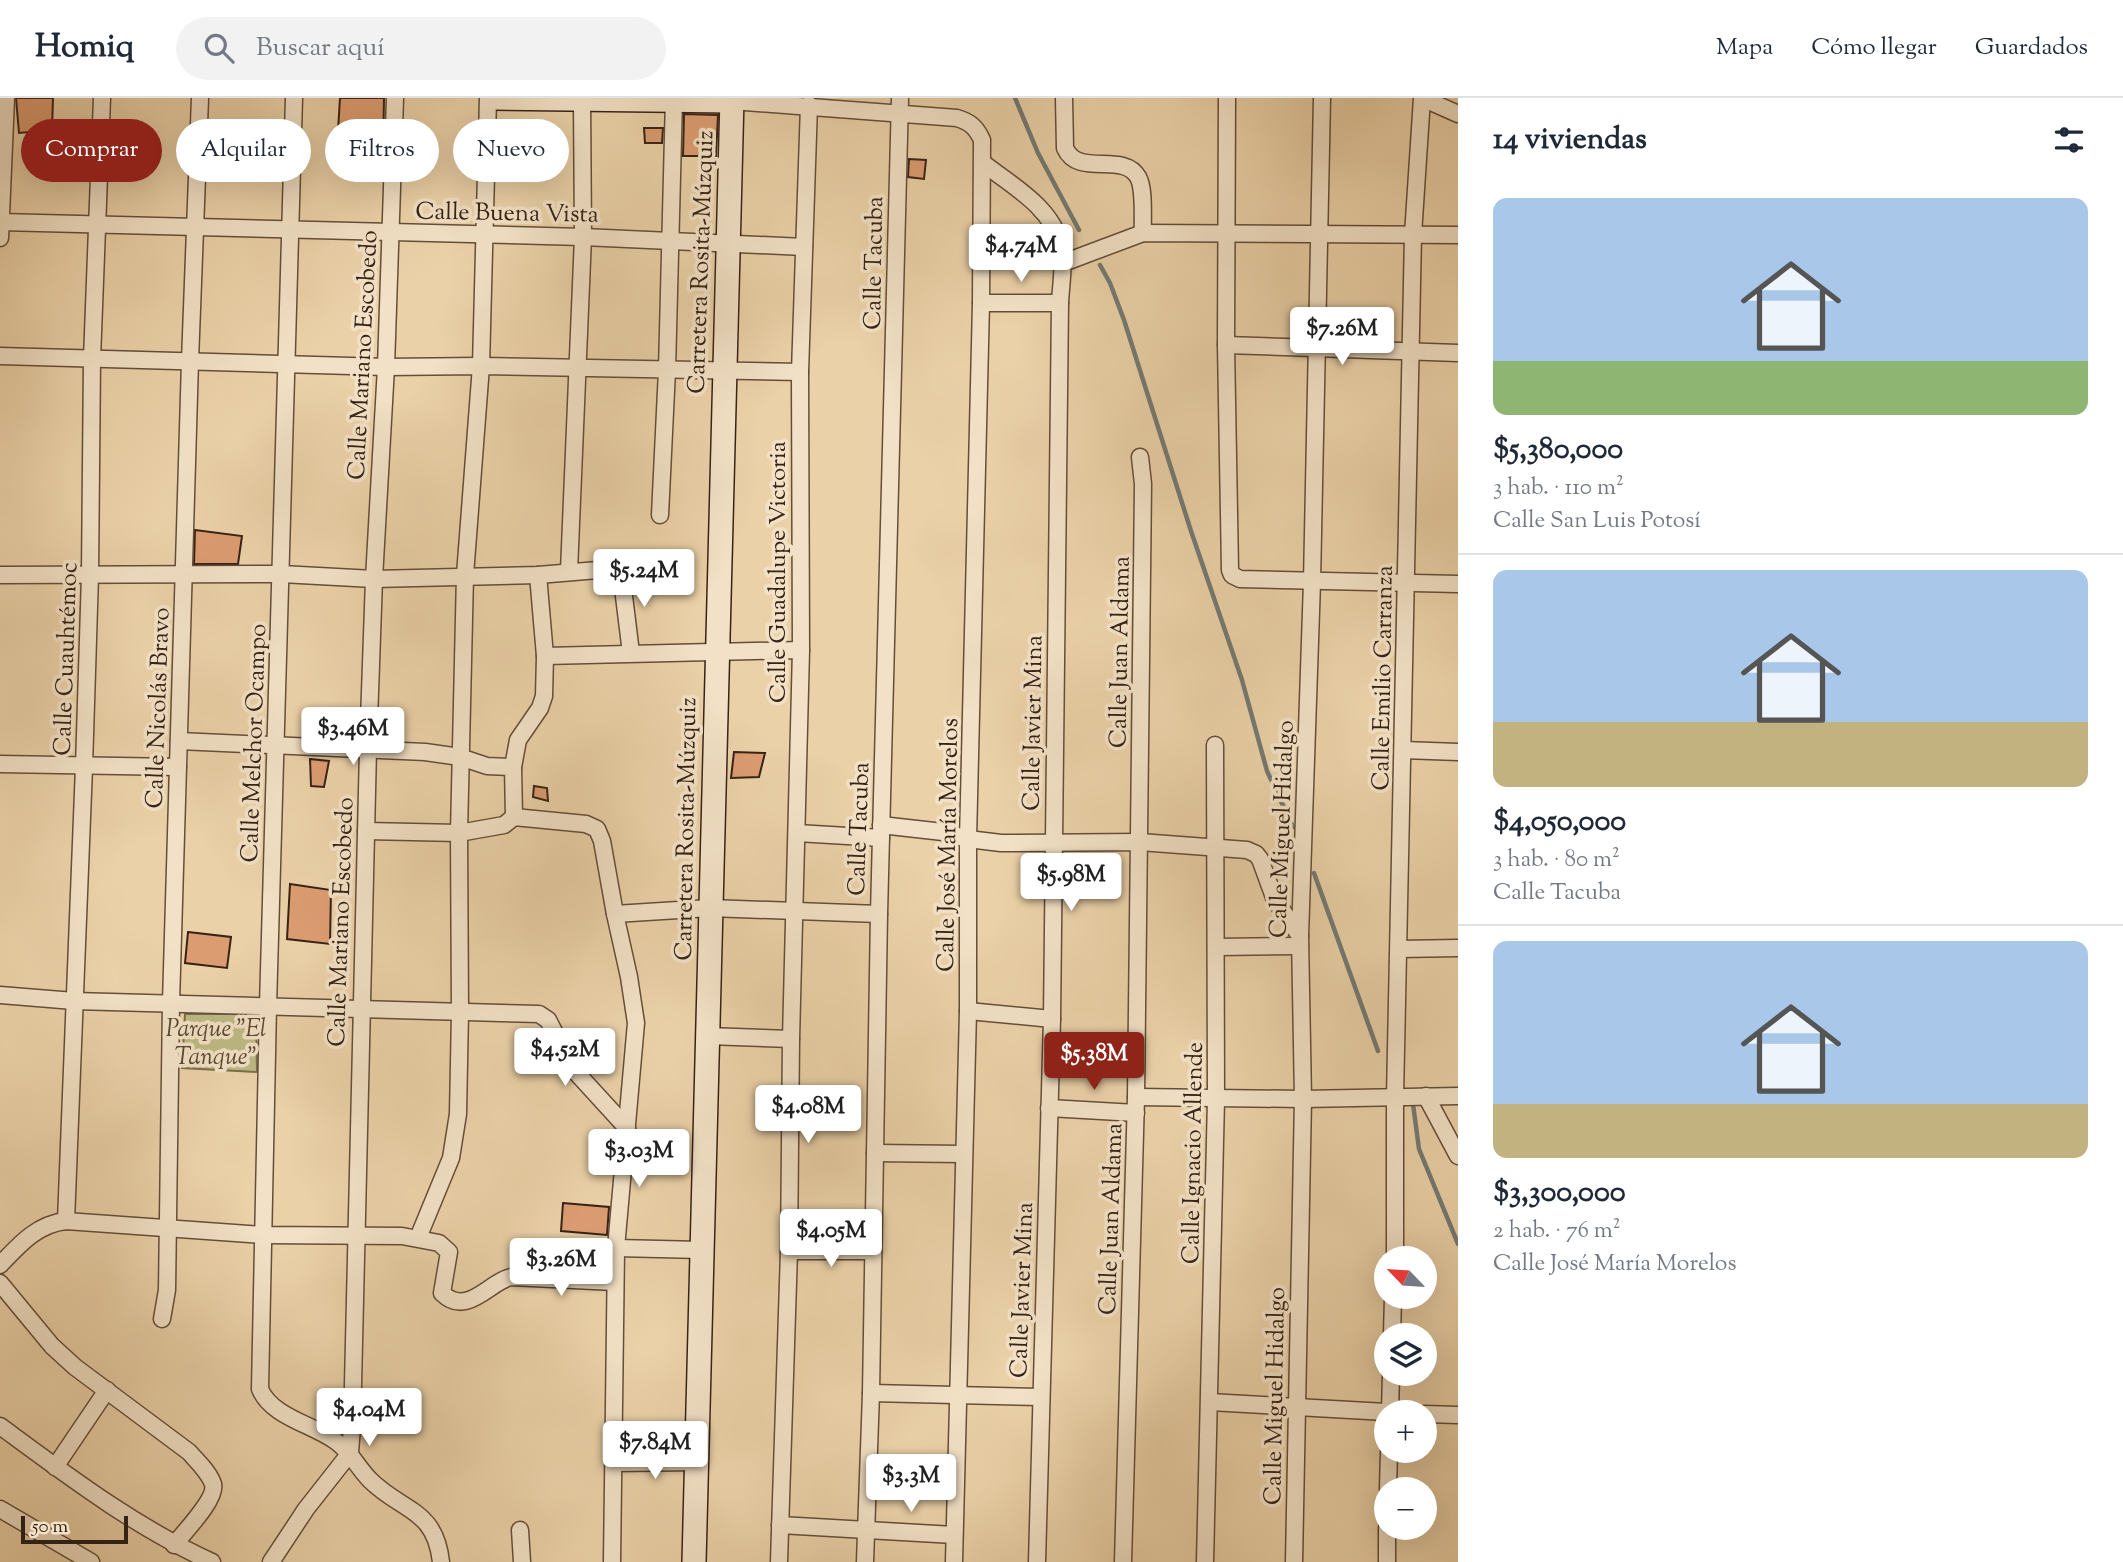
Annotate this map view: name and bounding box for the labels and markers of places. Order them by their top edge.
pin: $4.74M [964,225,1078,284]
pin: $7.26M [1285,308,1399,367]
pin: $5.24M [587,550,701,609]
pin: $3.46M [296,708,410,767]
pin: $5.98M [1014,854,1128,913]
pin: $4.52M [508,1028,622,1088]
pin: $5.38M [1037,1032,1151,1092]
pin: $4.08M [751,1086,865,1145]
pin: $3.03M [582,1130,696,1189]
pin: $4.05M [774,1210,888,1269]
pin: $3.26M [504,1238,618,1298]
pin: $4.04M [312,1388,426,1448]
pin: $7.84M [598,1422,712,1481]
pin: $3.3M [862,1454,960,1514]

